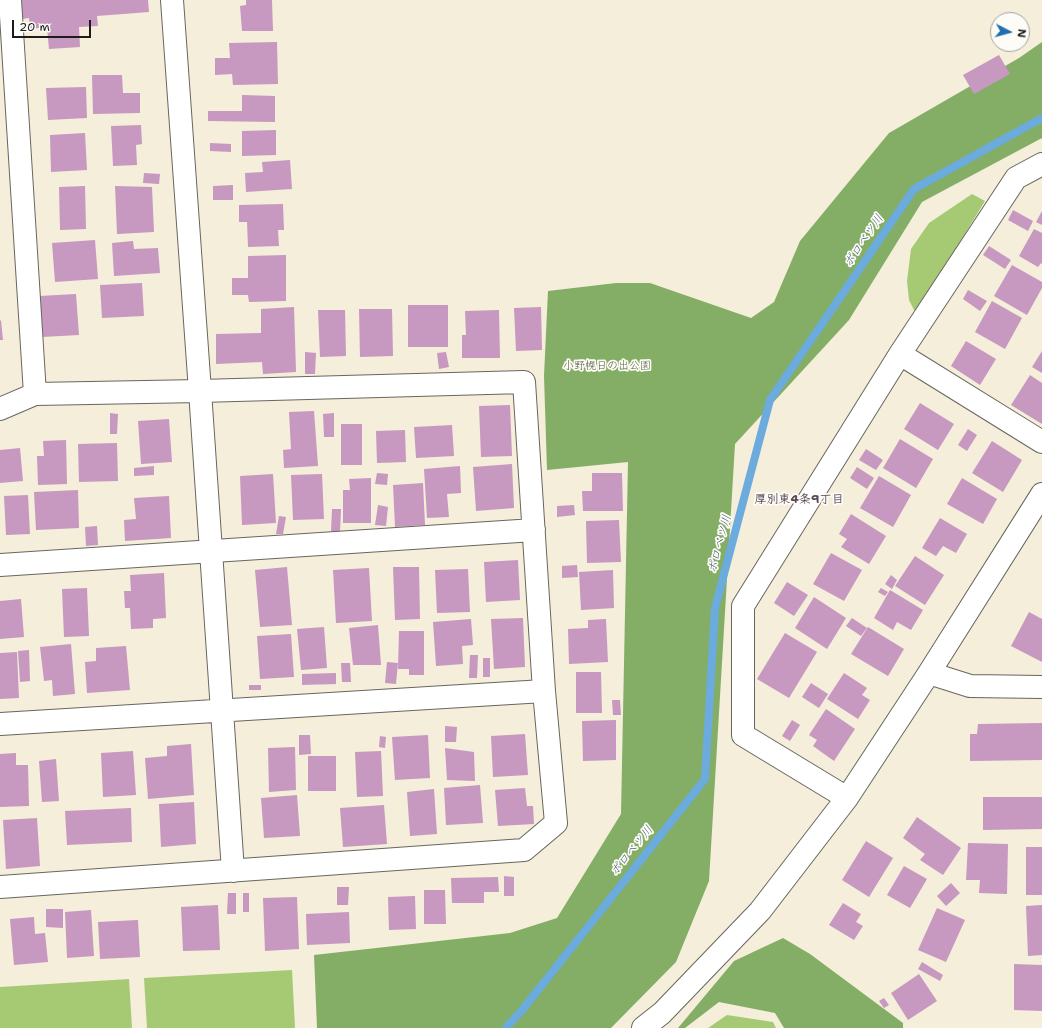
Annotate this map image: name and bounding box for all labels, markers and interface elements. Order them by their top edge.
scale bar [14,12,93,38]
north arrow [990,12,1030,52]
text: 20 m [19,19,50,35]
text: N [1014,28,1029,38]
water label: ポロベツ川 [841,212,887,270]
park label: 小野幌日の出公園 [563,359,651,373]
district label: 厚別東4条9丁目 [755,493,843,507]
water label: ポロベツ川 [705,513,735,575]
water label: ポロベツ川 [608,823,656,879]

